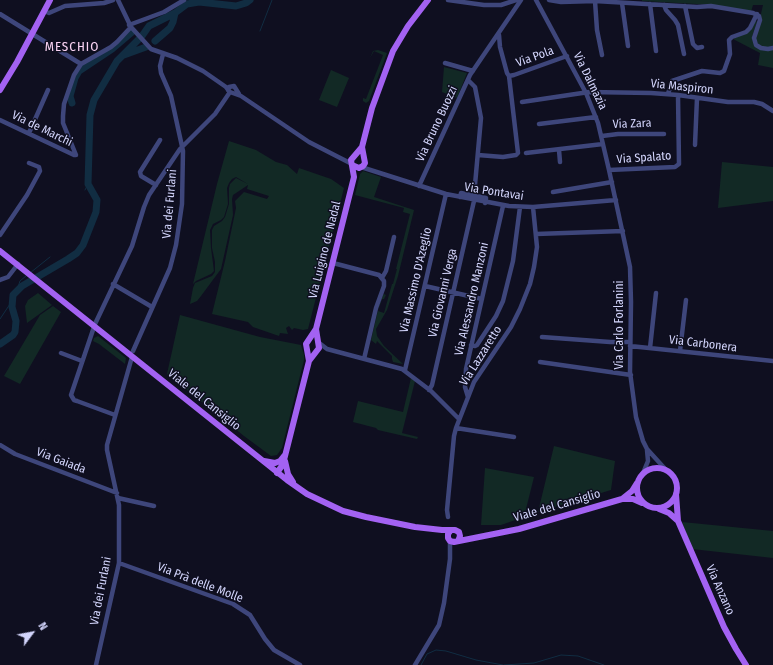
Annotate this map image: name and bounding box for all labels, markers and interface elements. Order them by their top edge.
district label: MESCHIO [45,39,99,55]
street label: Via Pola [514,44,556,70]
street label: Via Dalmazia [570,50,610,112]
street label: Via Maspiron [650,77,714,97]
street label: Via Bruno Buozzi [413,84,461,164]
street label: Via de Marchi [9,108,75,150]
street label: Via Zara [612,116,652,132]
street label: Via Spalato [616,149,672,167]
street label: Via dei Furlani [160,169,180,239]
street label: Via Pontavai [463,180,525,204]
street label: Via Luigino de Nadal [306,200,344,300]
street label: Via Massimo D'Azeglio [397,226,435,334]
street label: Via Alessandro Manzoni [452,241,492,357]
street label: Via Giovanni Verga [426,247,460,339]
street label: Via Carlo Forlanini [613,280,627,370]
street label: Via Lazzaretto [457,323,505,389]
street label: Via Carbonera [668,333,738,355]
street label: Viale del Cansiglio [165,366,243,434]
street label: Via Gaiada [34,445,88,477]
street label: Viale del Cansiglio [512,487,602,525]
street label: Via dei Furlani [87,555,115,627]
street label: Via Prà delle Molle [155,560,245,606]
street label: Via Anzano [703,563,737,617]
north arrow [12,613,52,653]
text: N [35,620,50,633]

